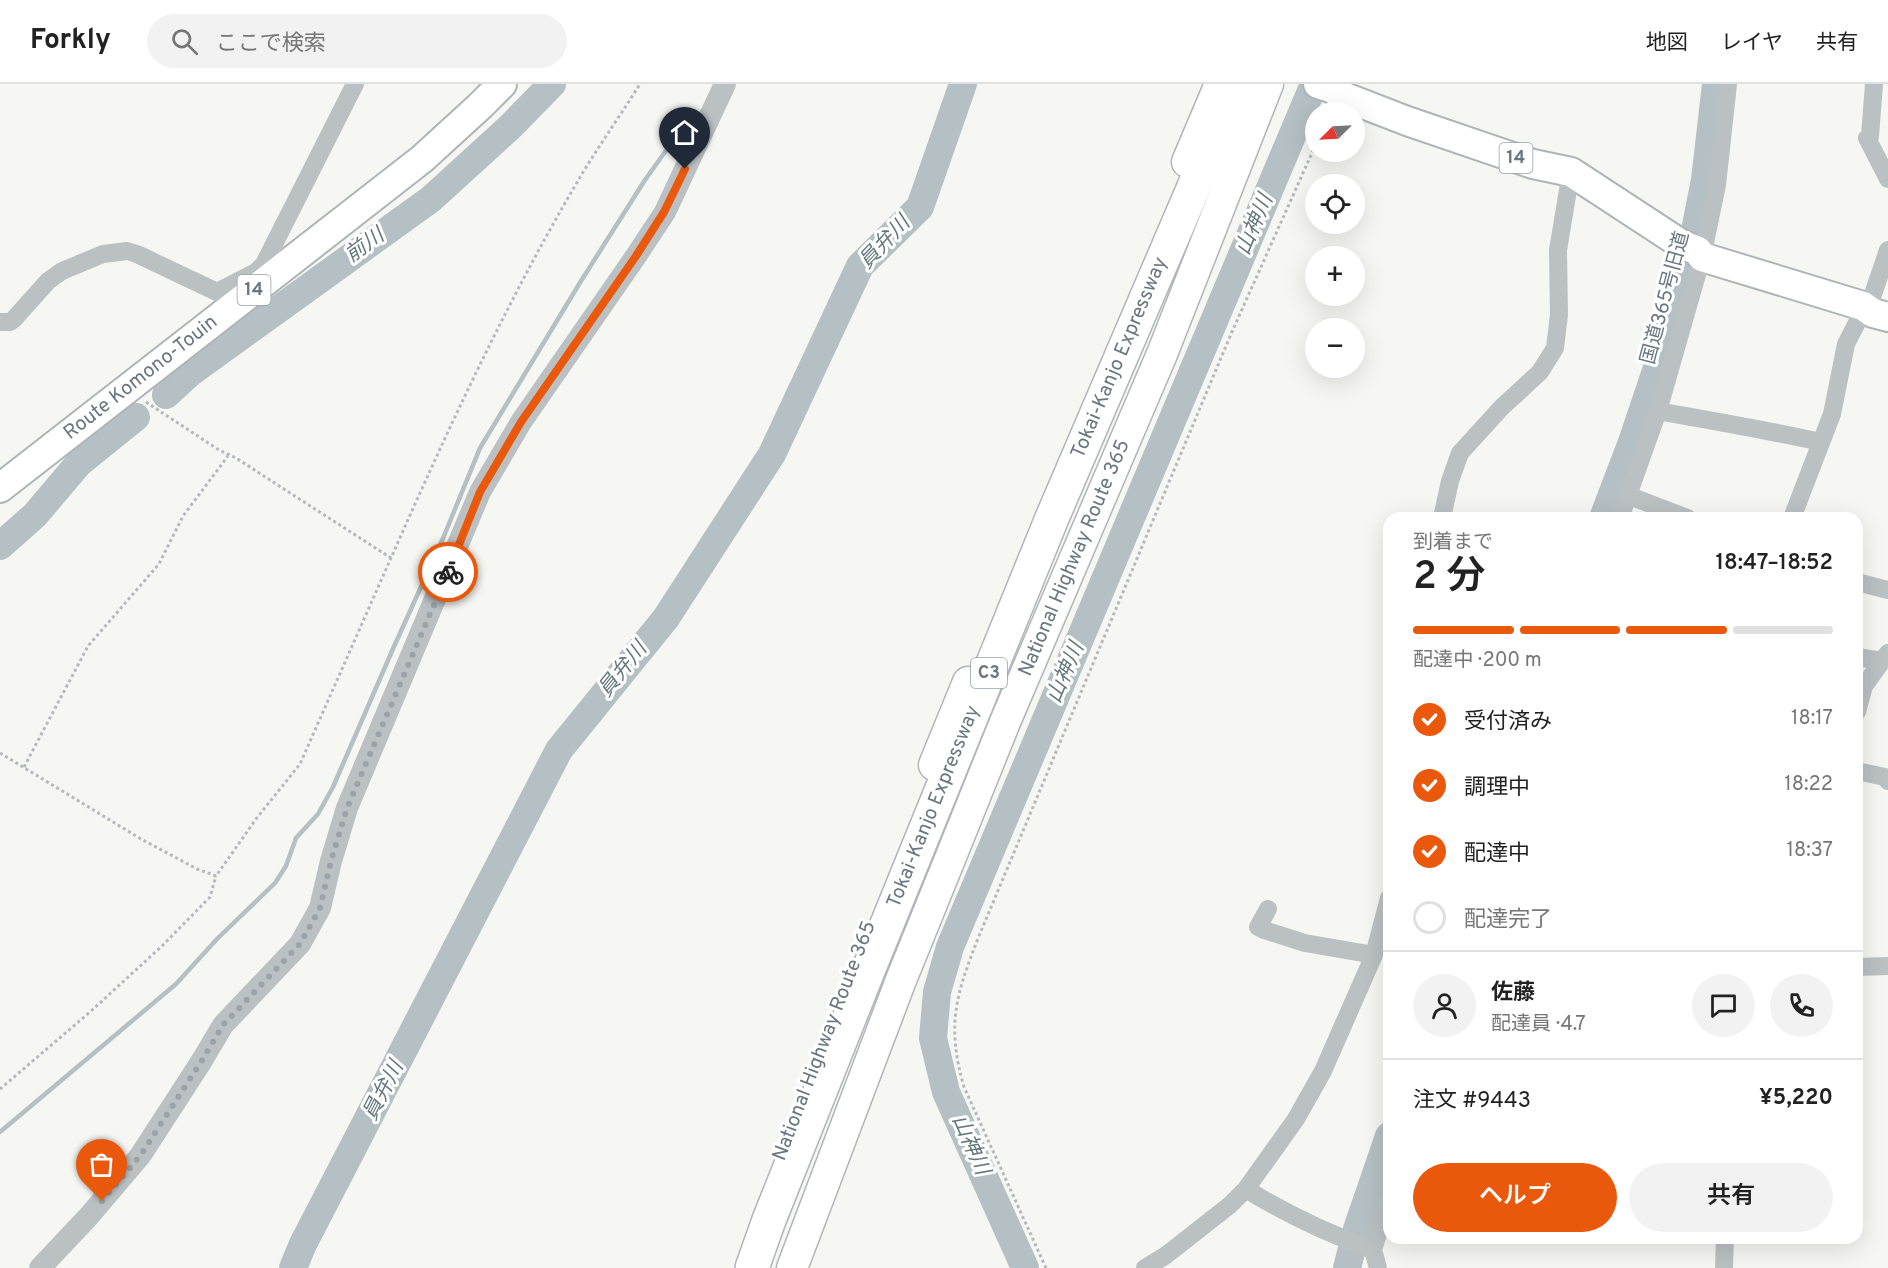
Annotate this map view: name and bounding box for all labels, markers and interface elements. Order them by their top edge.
search box [147,14,567,68]
text: Forkly [30,23,111,59]
icon: search [168,25,201,58]
text: 地図 [1646,30,1688,57]
text: レイヤ [1721,30,1783,57]
text: 共有 [1816,30,1858,57]
text: ここで検索 [216,31,326,58]
north arrow [1305,102,1365,162]
map controls [1305,102,1365,378]
pin [659,107,710,169]
icon: home [668,116,701,149]
road number: 14 [1500,143,1532,173]
button: locate [1305,174,1365,234]
water label: 山神川 [1230,189,1281,259]
water label: 員弁川 [854,209,918,275]
water label: 前川 [340,222,392,269]
street label: 国道365号旧道 [1636,229,1696,367]
button: + [1305,246,1365,306]
street label: Tokai-Kanjo Expressway [1066,253,1174,463]
road number: 14 [238,275,270,305]
street label: Route Komono-Touin [59,310,223,446]
button: − [1305,318,1365,378]
street label: National Highway Route 365 [1013,436,1137,680]
text: 到着まで [1413,530,1493,556]
courier [418,542,478,602]
text: 18:47–18:52 [1715,550,1833,577]
text: 2 分 [1413,554,1485,603]
icon: bike [432,556,465,589]
water label: 員弁川 [593,635,655,703]
water label: 山神川 [1041,637,1092,707]
text: 配達中 · 200 m [1413,648,1542,674]
road number: C3 [971,658,1007,688]
street label: Tokai-Kanjo Expressway [881,702,987,912]
icon: check [1413,703,1446,736]
text: 18:17 [1791,706,1833,732]
text: 受付済み [1464,709,1552,736]
icon: check [1413,769,1446,802]
text: 18:22 [1784,772,1833,798]
text: 調理中 [1464,775,1530,802]
icon: check [1413,835,1446,868]
text: 18:37 [1787,838,1833,864]
text: 配達中 [1464,841,1530,868]
text: 配達完了 [1464,907,1552,934]
street label: National Highway Route 365 [767,917,883,1165]
button: person [1413,974,1476,1037]
button: chat [1692,974,1755,1037]
button: phone [1770,974,1833,1037]
text: 佐藤 [1491,980,1535,1007]
text: 配達員 · 4.7 [1491,1012,1586,1038]
water label: 員弁川 [358,1055,411,1125]
text: ¥5,220 [1759,1085,1833,1112]
text: 注文 #9443 [1413,1088,1531,1115]
water label: 山神川 [945,1111,996,1181]
pin [76,1139,127,1201]
icon: bag [85,1148,118,1181]
button: ヘルプ [1413,1163,1617,1232]
button: 共有 [1629,1163,1833,1232]

